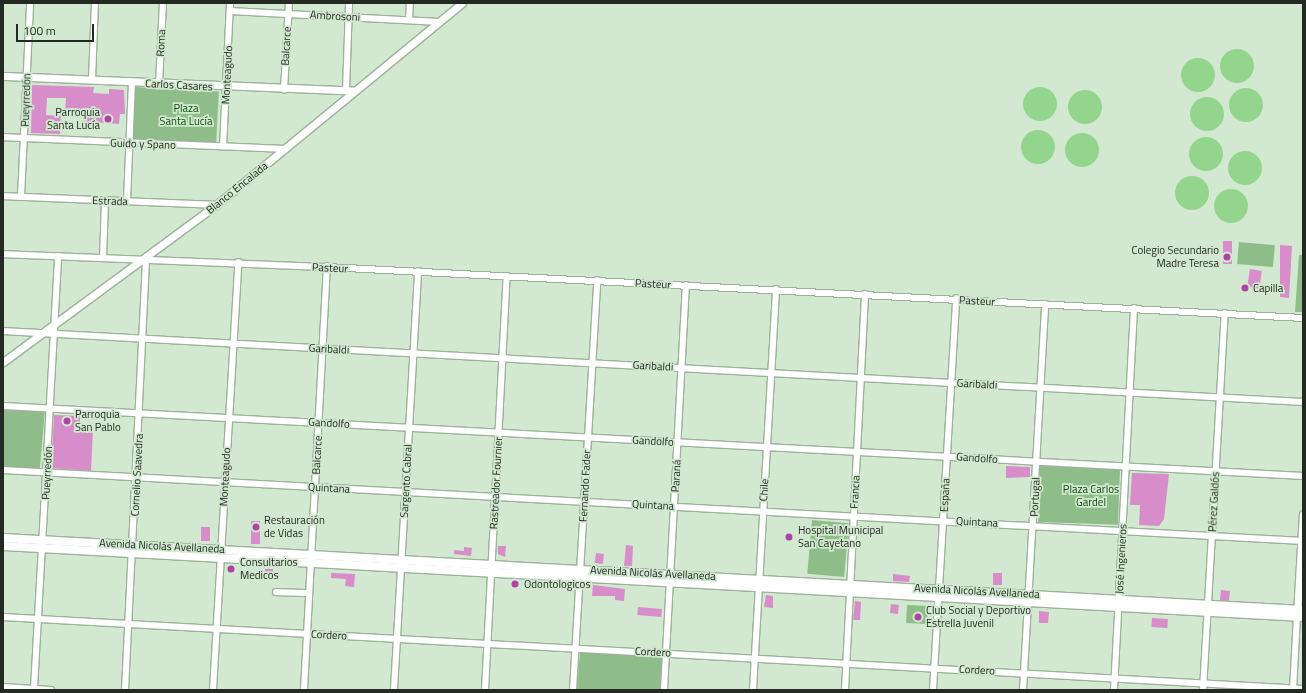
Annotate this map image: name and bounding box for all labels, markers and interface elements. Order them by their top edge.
street label: Ambrosoni [310,8,360,24]
scale bar [18,16,96,42]
text: 100 m [23,21,56,40]
street label: Balcarce [278,26,294,66]
street label: Roma [154,29,168,57]
street label: Monteagudo [219,45,235,105]
street label: Pueyrredón [18,73,34,127]
street label: Carlos Casares [145,77,213,93]
park label: Plaza Santa Lucía [160,102,212,128]
place label: Parroquia Santa Lucía [47,106,100,132]
marker: Parroquia Santa Lucía [103,114,113,124]
street label: Guido y Spano [110,136,176,152]
street label: Blanco Encalada [204,159,270,217]
street label: Estrada [92,194,128,208]
place label: Colegio Secundario Madre Teresa [1132,244,1219,270]
marker: Colegio Secundario Madre Teresa [1222,252,1232,262]
street label: Pasteur [312,260,348,276]
street label: Pasteur [635,276,671,292]
place label: Capilla [1253,281,1283,295]
marker: Capilla [1240,283,1250,293]
street label: Pasteur [959,293,995,309]
street label: Garibaldi [308,341,350,357]
street label: Garibaldi [632,358,674,374]
street label: Garibaldi [956,376,998,392]
place label: Parroquia San Pablo [75,408,121,434]
street label: Gandolfo [308,415,350,431]
marker: Parroquia San Pablo [62,416,72,426]
street label: Cornelio Saavedra [128,433,146,517]
street label: Gandolfo [632,433,674,449]
street label: Balcarce [309,435,325,475]
street label: Rastreador Fournier [487,436,505,530]
street label: Sargento Cabral [397,444,415,518]
street label: Pueyrredón [39,446,55,500]
street label: Monteagudo [217,447,233,507]
street label: Fernando Fader [577,449,593,523]
street label: Gandolfo [956,450,998,466]
street label: Paraná [669,459,683,493]
street label: Pérez Galdós [1206,472,1222,532]
street label: Francia [848,475,862,509]
street label: Portugal [1027,477,1043,517]
street label: Chile [757,478,771,502]
street label: España [938,478,952,512]
street label: Quintana [308,480,350,496]
park label: Plaza Carlos Gardel [1063,483,1119,509]
street label: Quintana [632,497,674,513]
place label: Restauración de Vidas [264,514,325,540]
street label: Quintana [956,514,998,530]
marker: Restauración de Vidas [251,522,261,532]
place label: Hospital Municipal San Cayetano [798,524,883,550]
street label: José Ingenieros [1113,524,1129,594]
marker: Hospital Municipal San Cayetano [783,531,795,543]
street label: Avenida Nicolás Avellaneda [99,536,225,556]
place label: Consultarios Medicos [240,556,298,582]
marker: Consultarios Medicos [225,563,237,575]
street label: Avenida Nicolás Avellaneda [590,563,716,583]
place label: Odontologicos [524,577,590,591]
marker: Odontologicos [509,578,521,590]
street label: Avenida Nicolás Avellaneda [914,581,1040,601]
place label: Club Social y Deportivo Estrella Juvenil [926,604,1031,630]
marker: Club Social y Deportivo Estrella Juvenil [913,612,923,622]
street label: Cordero [311,627,347,643]
street label: Cordero [635,644,671,660]
street label: Cordero [959,662,995,678]

